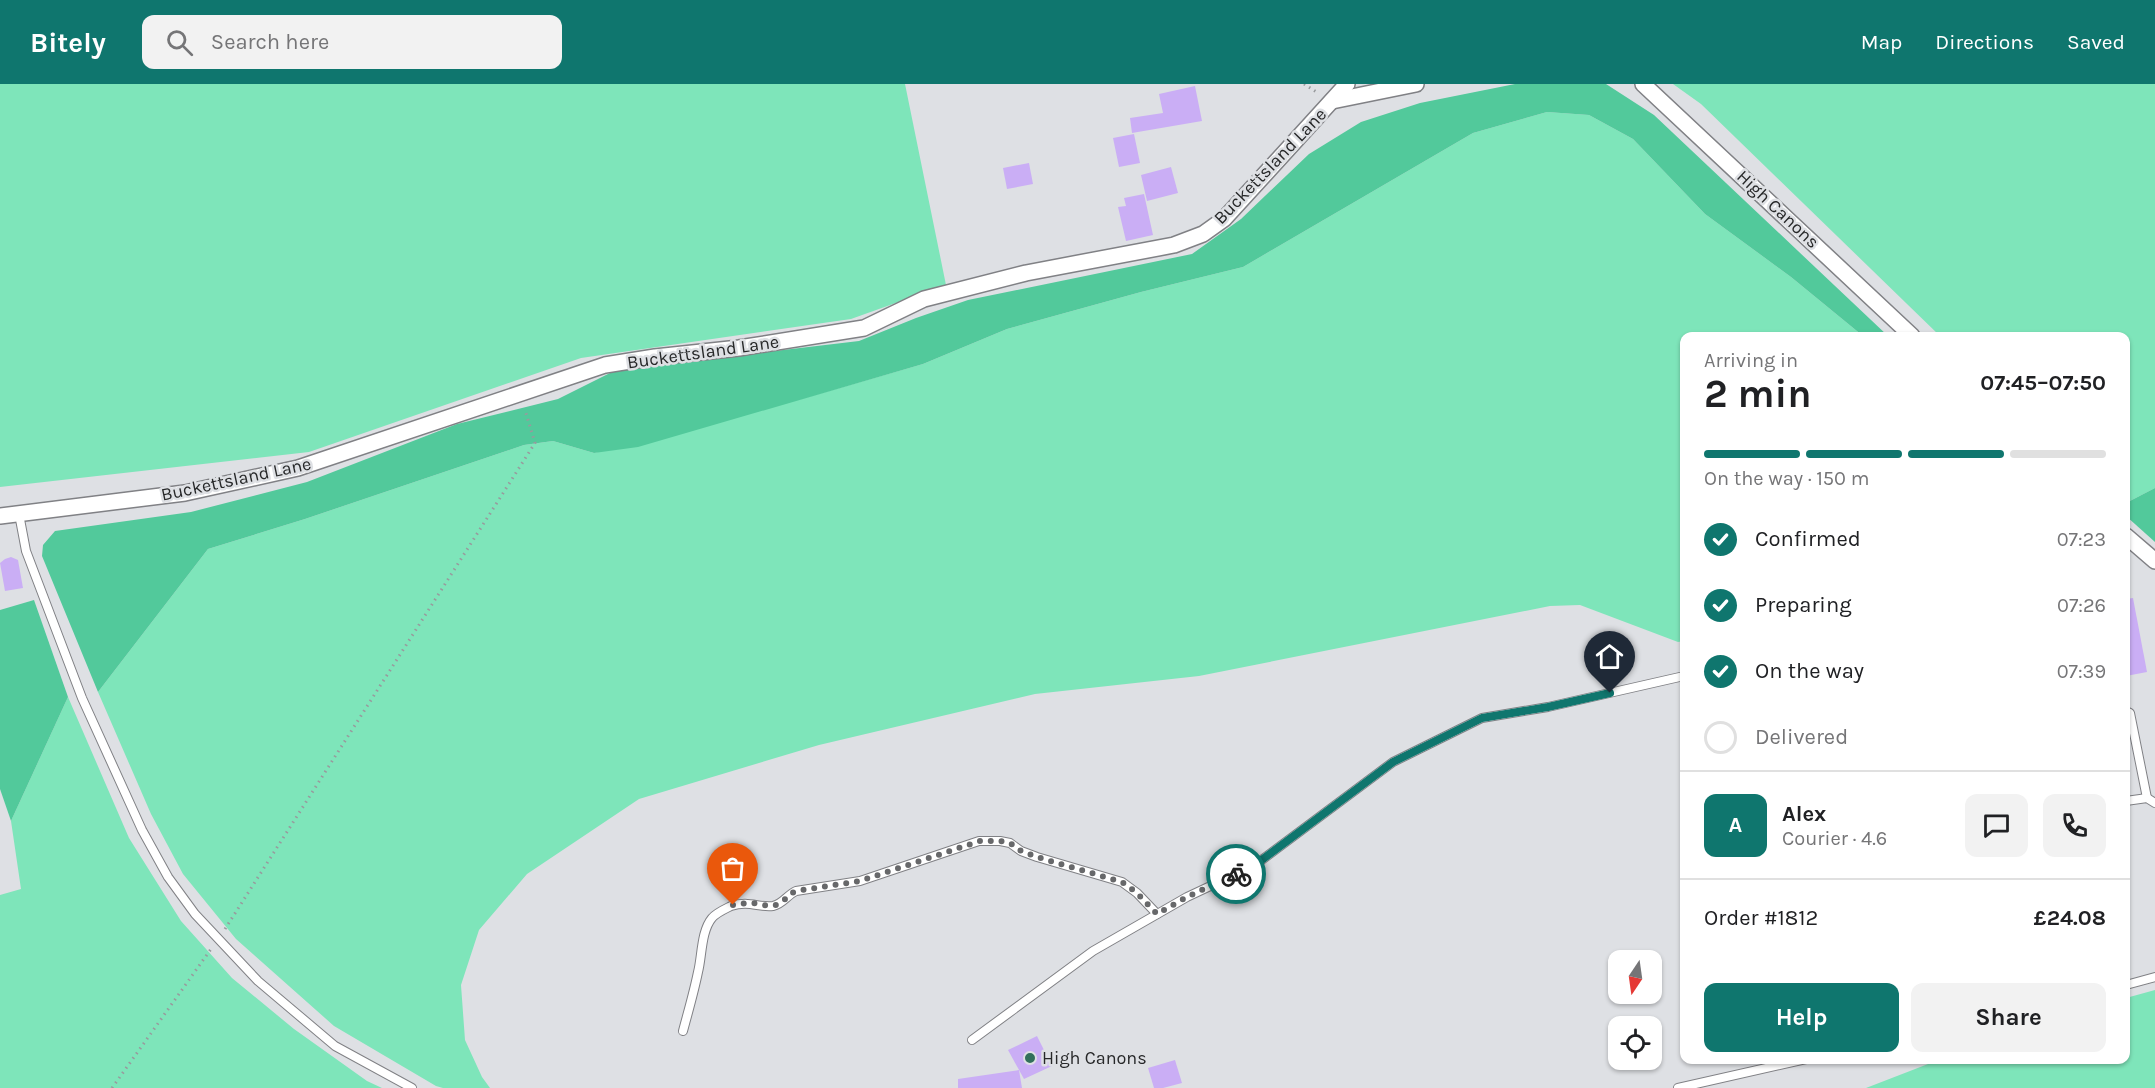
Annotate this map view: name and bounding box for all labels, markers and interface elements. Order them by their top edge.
search box [142,15,562,69]
text: Bitely [30,26,106,59]
icon: search [163,26,196,59]
text: Search here [211,29,329,55]
text: Map [1861,30,1902,54]
text: Directions [1935,30,2034,54]
text: Saved [2067,30,2125,54]
street label: Buckettsland Lane [1209,103,1331,229]
street label: High Canons [1732,165,1824,253]
street label: Buckettsland Lane [626,330,780,374]
text: Arriving in [1704,349,1798,372]
text: 07:45–07:50 [1980,370,2106,396]
text: 2 min [1704,371,1812,417]
street label: Buckettsland Lane [159,452,313,506]
text: On the way · 150 m [1704,467,1869,490]
icon: check [1704,523,1737,556]
text: Confirmed [1755,526,1861,552]
text: 07:23 [2057,528,2106,551]
icon: check [1704,589,1737,622]
text: Preparing [1755,592,1852,618]
text: 07:26 [2057,594,2106,617]
pin [1584,631,1635,693]
icon: home [1593,640,1626,673]
icon: check [1704,655,1737,688]
text: On the way [1755,658,1864,684]
text: 07:39 [2057,660,2106,683]
text: Delivered [1755,724,1848,750]
button: chat [1965,794,2028,857]
button: phone [2043,794,2106,857]
text: Alex [1782,801,1826,827]
text: A [1729,812,1742,838]
text: Courier · 4.6 [1782,827,1887,850]
pin [707,843,758,905]
courier [1206,844,1266,904]
icon: bag [716,852,749,885]
icon: bike [1220,858,1253,891]
text: Order #1812 [1704,905,1818,931]
text: £24.08 [2033,905,2106,931]
north arrow [1608,950,1662,1004]
map controls [1608,950,1662,1070]
button: Help [1704,983,1899,1052]
button: Share [1911,983,2106,1052]
button: locate [1608,1016,1662,1070]
place label: High Canons [1042,1047,1147,1069]
marker: High Canons [1023,1051,1037,1065]

